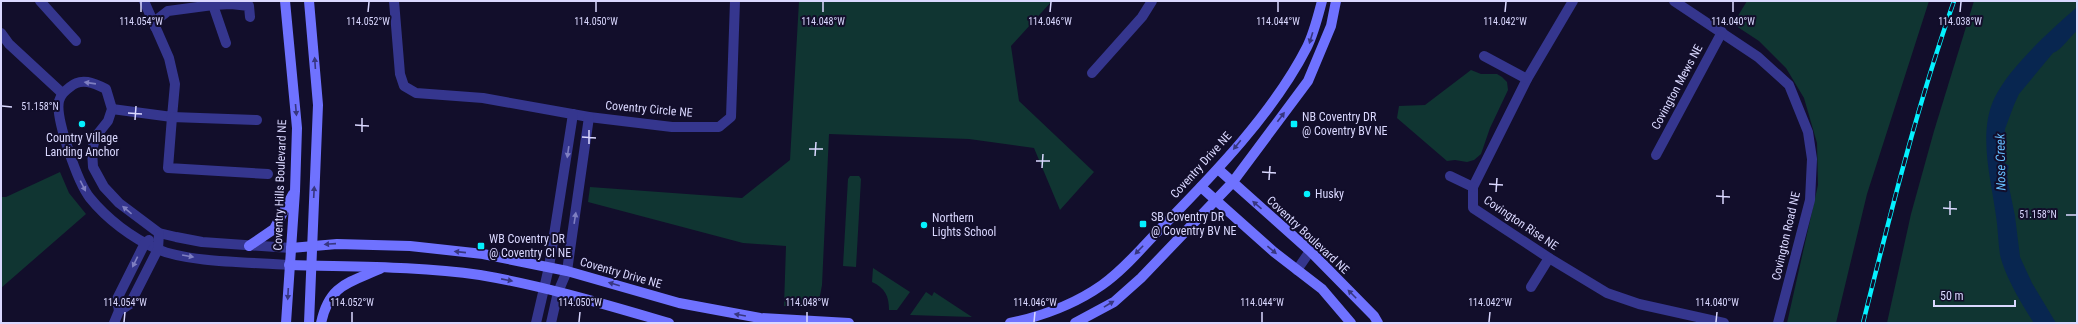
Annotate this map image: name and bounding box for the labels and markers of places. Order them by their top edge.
place label: NB Coventry DR @ Coventry BV NE [1302,110,1388,138]
marker: Country Village Landing Anchor [77,119,87,129]
marker: NB Coventry DR @ Coventry BV NE [1289,119,1299,129]
place label: Country Village Landing Anchor [45,131,119,159]
place label: Husky [1315,187,1344,201]
marker: Husky [1302,189,1312,199]
place label: SB Coventry DR @ Coventry BV NE [1151,210,1237,238]
place label: Northern Lights School [932,211,996,239]
marker: SB Coventry DR @ Coventry BV NE [1138,219,1148,229]
marker: Northern Lights School [919,220,929,230]
place label: WB Coventry DR @ Coventry CI NE [489,232,571,260]
marker: WB Coventry DR @ Coventry CI NE [476,241,486,251]

